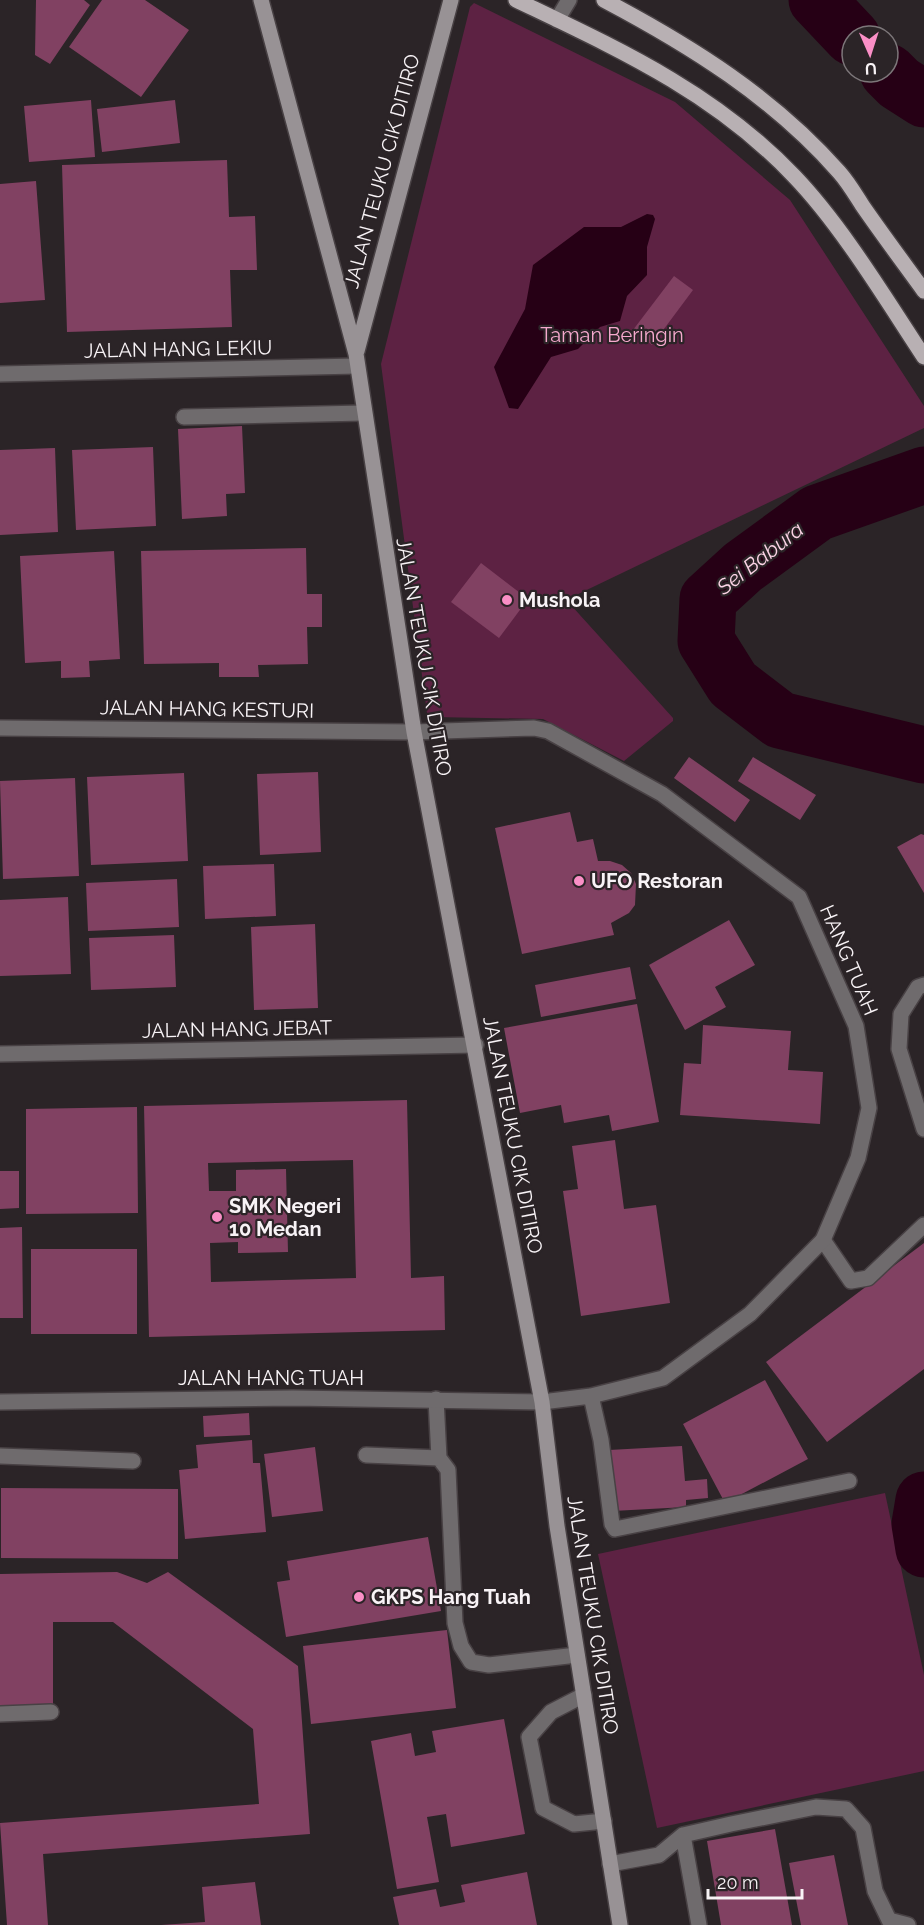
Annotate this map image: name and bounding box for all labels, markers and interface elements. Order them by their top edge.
north arrow [840,24,900,84]
street label: JALAN TEUKU CIK DITIRO [339,51,425,291]
text: U [864,59,877,78]
park label: Taman Beringin [540,323,684,347]
street label: JALAN HANG LEKIU [84,335,272,363]
water label: Sei Babura [711,516,808,600]
street label: JALAN TEUKU CIK DITIRO [391,536,457,778]
place label: Mushola [519,588,601,612]
marker: Mushola [500,593,514,607]
street label: JALAN HANG KESTURI [100,695,314,723]
place label: UFO Restoran [591,869,723,893]
marker: UFO Restoran [572,874,586,888]
street label: HANG TUAH [815,901,883,1019]
street label: JALAN TEUKU CIK DITIRO [478,1014,548,1256]
street label: JALAN HANG JEBAT [142,1015,332,1043]
place label: SMK Negeri 10 Medan [229,1194,341,1241]
marker: SMK Negeri 10 Medan [210,1210,224,1224]
street label: JALAN HANG TUAH [178,1366,364,1390]
street label: JALAN TEUKU CIK DITIRO [562,1494,624,1736]
place label: GKPS Hang Tuah [371,1585,531,1609]
marker: GKPS Hang Tuah [352,1590,366,1604]
scale bar [708,1862,802,1900]
text: 20 m [717,1872,759,1893]

